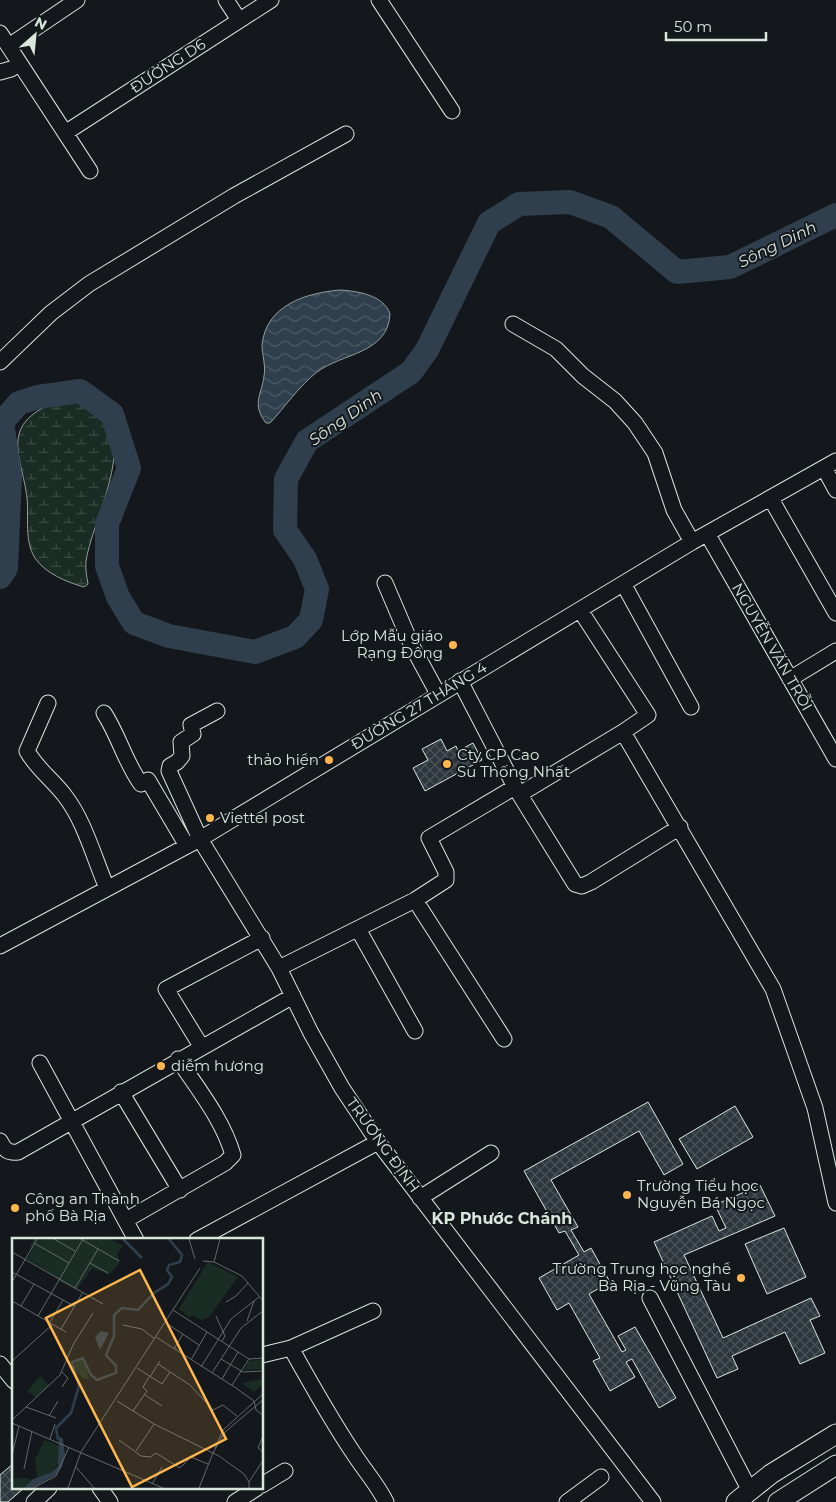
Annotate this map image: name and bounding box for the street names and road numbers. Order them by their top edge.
street label: ĐƯỜNG D6 [126,34,209,97]
street label: NGUYỄN VĂN TRỖI [728,579,817,714]
street label: ĐƯỜNG 27 THÁNG 4 [347,657,490,754]
street label: TRƯƠNG ĐỊNH [342,1093,424,1196]

